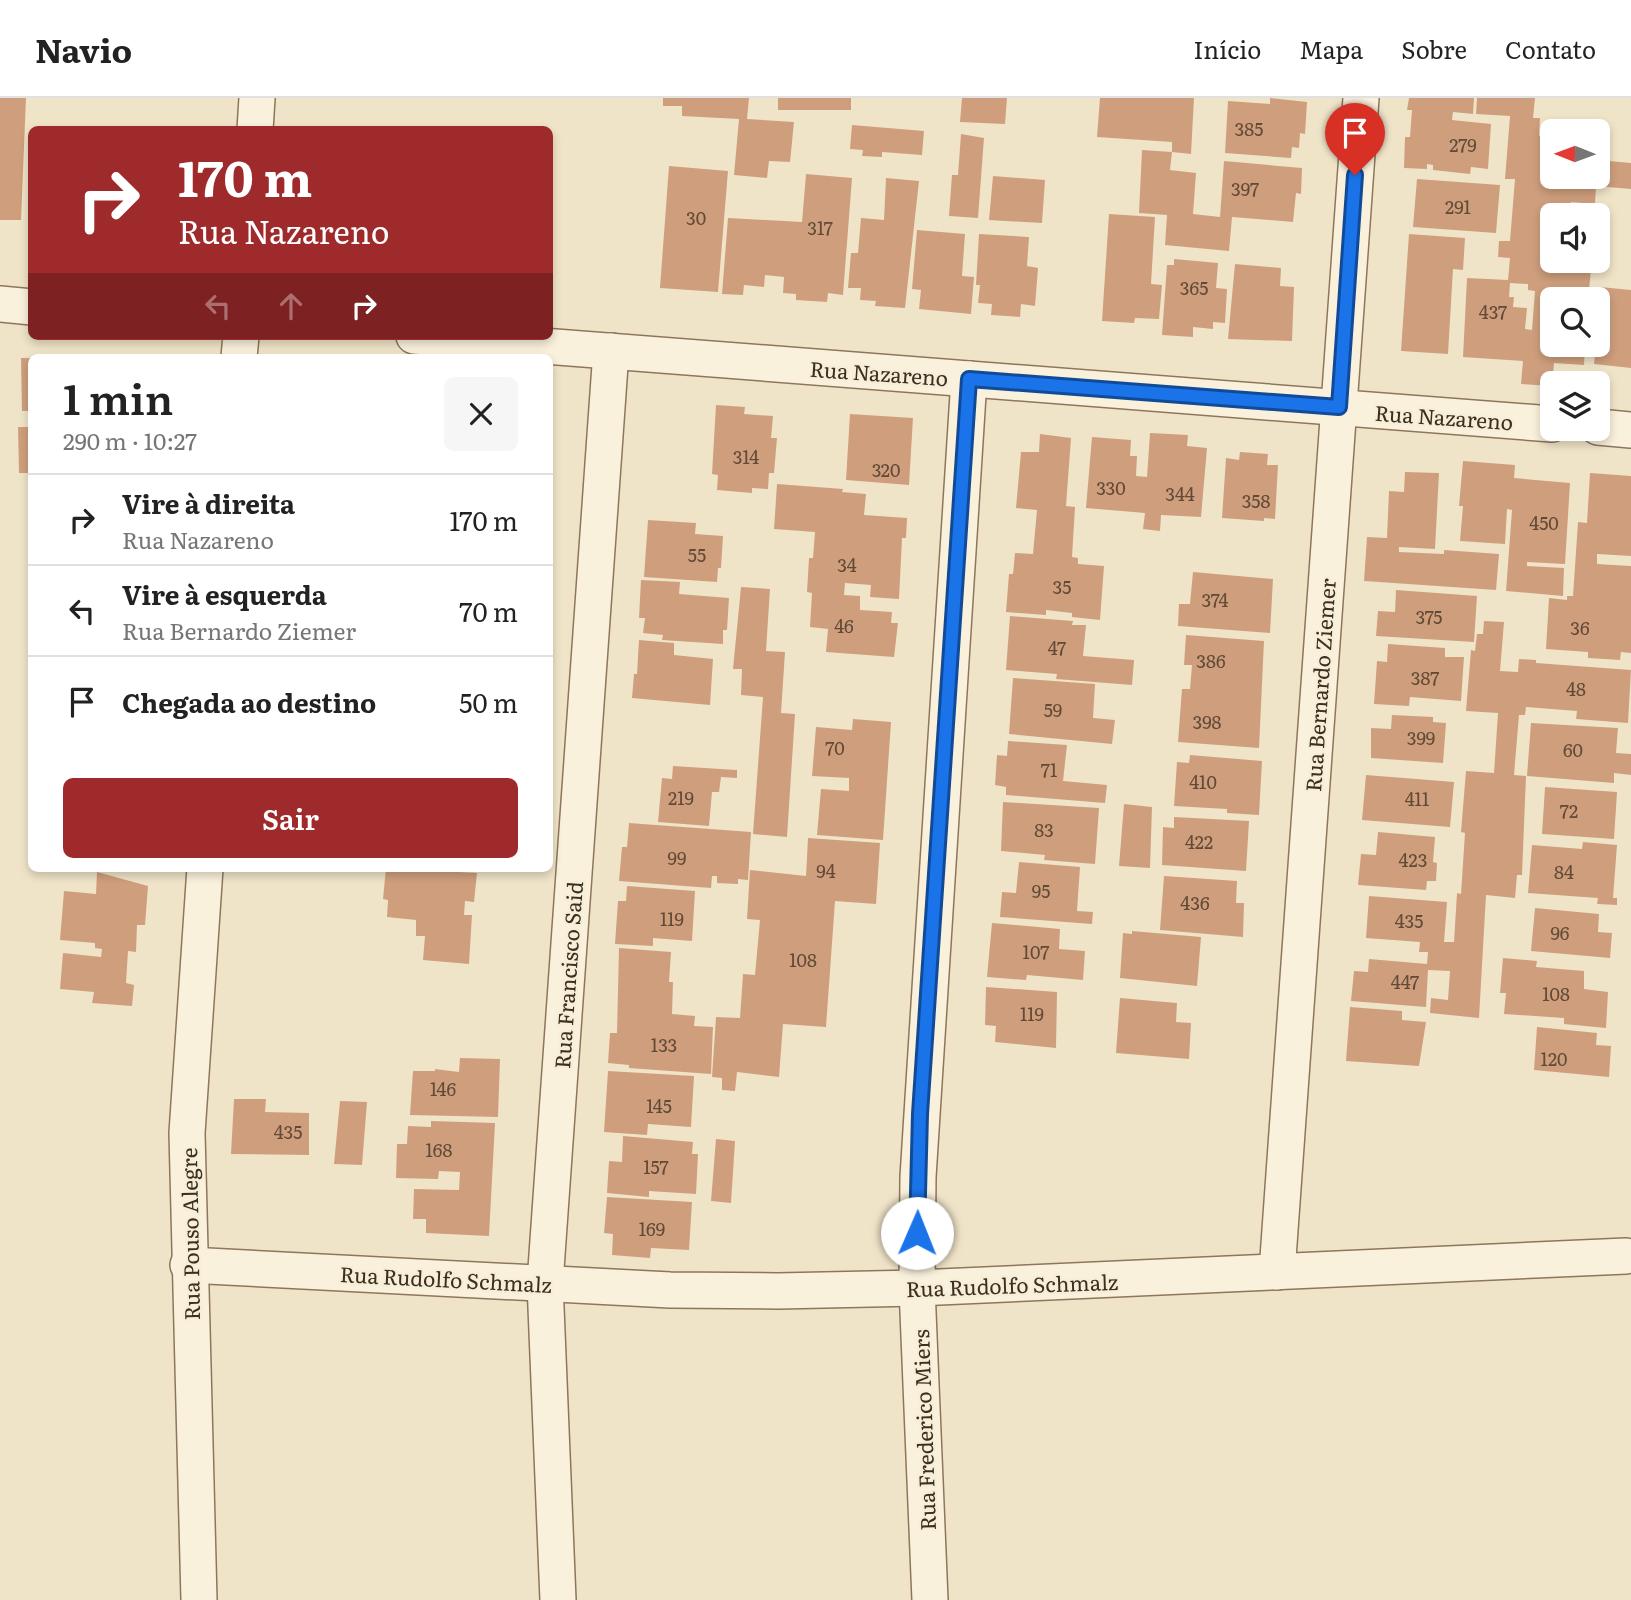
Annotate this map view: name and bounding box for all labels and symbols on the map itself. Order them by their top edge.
pin [1325,103,1385,175]
house number: 385 [1235,115,1263,142]
north arrow [1540,119,1610,189]
house number: 279 [1449,131,1477,158]
house number: 397 [1231,175,1259,202]
house number: 291 [1445,193,1471,220]
house number: 30 [686,204,706,231]
house number: 317 [807,214,833,241]
house number: 365 [1180,274,1208,301]
house number: 437 [1479,298,1507,325]
street label: Rua Nazareno [809,352,949,392]
street label: Rua Nazareno [1374,396,1514,436]
house number: 314 [733,443,759,470]
house number: 320 [872,456,900,483]
house number: 330 [1096,474,1126,501]
house number: 344 [1165,480,1195,507]
house number: 358 [1242,487,1270,514]
house number: 450 [1529,509,1559,536]
house number: 55 [688,541,706,568]
house number: 34 [837,551,857,578]
house number: 35 [1053,573,1071,600]
street label: Rua Bernardo Ziemer [1296,577,1342,793]
house number: 374 [1202,586,1229,613]
house number: 375 [1415,603,1443,630]
house number: 46 [834,612,854,639]
house number: 36 [1570,614,1590,641]
house number: 47 [1048,634,1066,661]
house number: 386 [1196,647,1226,674]
house number: 387 [1411,664,1439,691]
house number: 48 [1566,675,1586,702]
house number: 59 [1044,696,1062,723]
house number: 398 [1192,708,1222,735]
house number: 399 [1407,724,1435,751]
house number: 70 [825,734,845,761]
house number: 60 [1563,736,1583,763]
house number: 71 [1041,756,1057,783]
house number: 410 [1189,768,1217,795]
house number: 219 [668,784,694,811]
house number: 411 [1405,785,1429,812]
house number: 72 [1560,797,1578,824]
house number: 83 [1034,816,1054,843]
house number: 422 [1185,828,1213,855]
house number: 99 [668,844,686,871]
house number: 423 [1399,846,1427,873]
house number: 94 [816,857,836,884]
house number: 84 [1554,858,1574,885]
house number: 95 [1032,877,1050,904]
street label: Rua Francisco Said [545,880,589,1070]
house number: 436 [1180,889,1210,916]
house number: 119 [660,905,684,932]
house number: 435 [1395,907,1423,934]
house number: 96 [1550,919,1570,946]
house number: 107 [1023,938,1049,965]
house number: 108 [789,946,817,973]
house number: 447 [1391,968,1419,995]
house number: 108 [1542,980,1570,1007]
house number: 119 [1020,1000,1044,1027]
house number: 133 [651,1031,677,1058]
house number: 120 [1541,1045,1567,1072]
house number: 146 [430,1075,456,1102]
house number: 145 [646,1092,672,1119]
house number: 435 [274,1118,302,1145]
house number: 168 [426,1136,453,1163]
street label: Rua Pouso Alegre [172,1147,206,1321]
house number: 157 [643,1153,669,1180]
position arrow [880,1196,954,1270]
house number: 169 [639,1215,665,1242]
street label: Rua Rudolfo Schmalz [339,1257,553,1299]
street label: Rua Rudolfo Schmalz [905,1265,1119,1303]
street label: Rua Frederico Miers [904,1329,942,1531]

